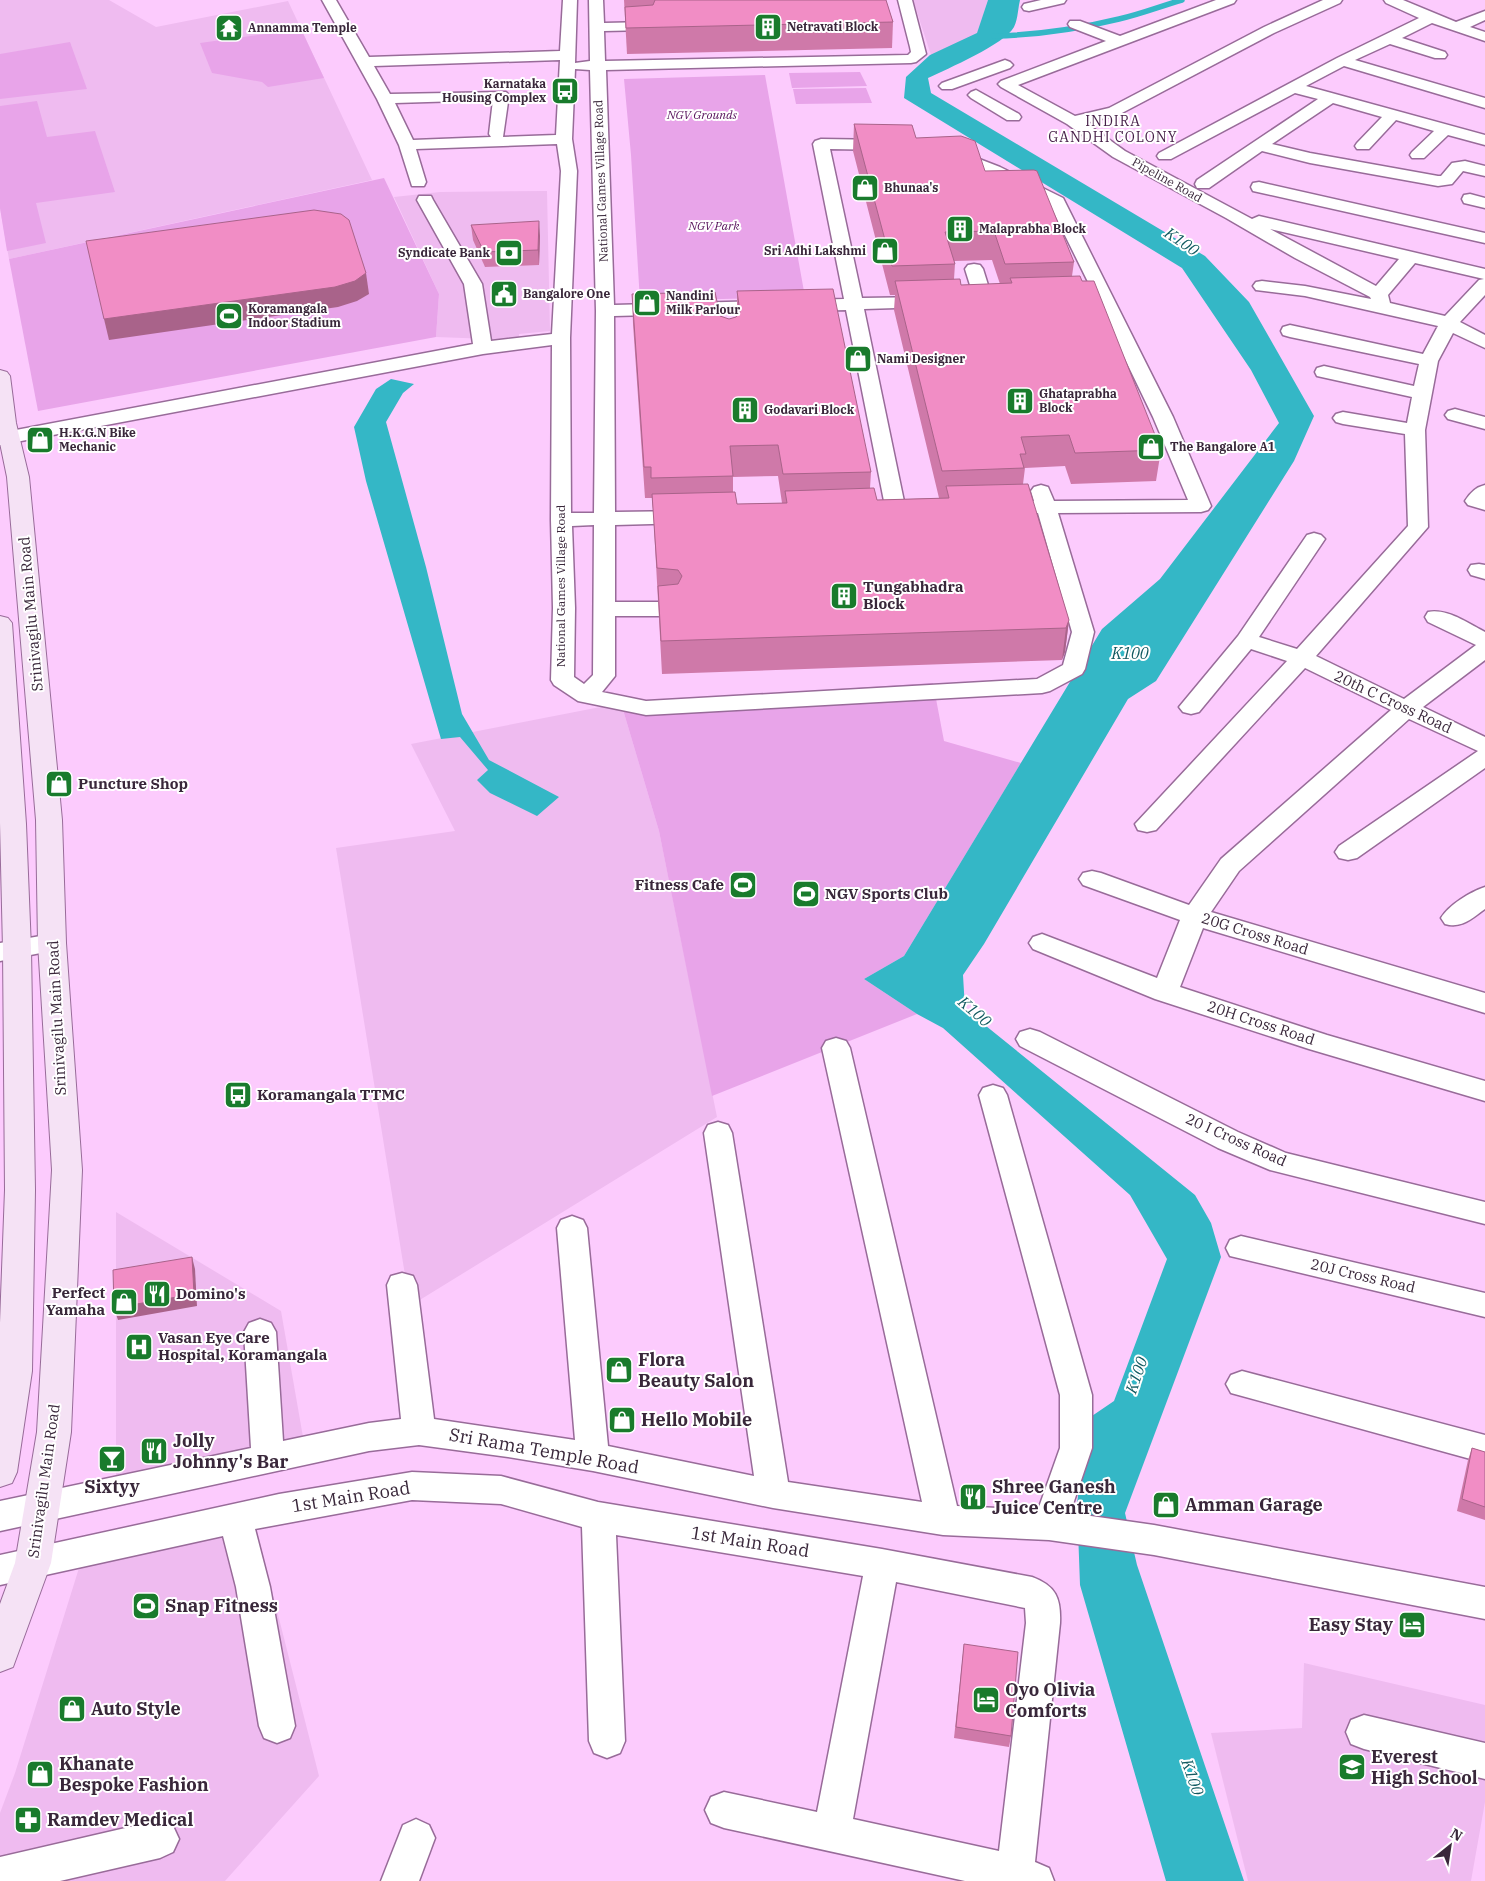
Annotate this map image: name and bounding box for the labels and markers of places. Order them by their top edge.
building icon: Netravati Block [753,12,783,42]
temple icon: Annamma Temple [214,13,244,43]
place label: Netravati Block [787,19,879,34]
place label: Annamma Temple [248,20,357,35]
place label: Karnataka Housing Complex [442,76,546,105]
bus stop icon: Karnataka Housing Complex [550,76,580,106]
shop icon: Bhunaa's [850,173,880,203]
place label: Bhunaa's [884,180,938,195]
building icon: Malaprabha Block [945,214,975,244]
place label: Malaprabha Block [979,221,1087,236]
shop icon: Sri Adhi Lakshmi [870,236,900,266]
bank icon: Syndicate Bank [494,238,524,268]
place label: Sri Adhi Lakshmi [764,243,866,258]
place label: Syndicate Bank [398,245,491,260]
public building icon: Bangalore One [489,279,519,309]
place label: Bangalore One [523,286,610,301]
shop icon: Nandini Milk Parlour [632,288,662,318]
place label: Nandini Milk Parlour [666,288,740,317]
sports icon: Koramangala Indoor Stadium [214,301,244,331]
place label: Koramangala Indoor Stadium [248,301,341,330]
shop icon: Nami Designer [843,344,873,374]
place label: Nami Designer [877,351,965,366]
building icon: Ghataprabha Block [1005,386,1035,416]
place label: Ghataprabha Block [1039,386,1117,415]
building icon: Godavari Block [730,395,760,425]
place label: Godavari Block [764,402,855,417]
shop icon: H.K.G.N Bike Mechanic [25,425,55,455]
place label: H.K.G.N Bike Mechanic [59,425,136,454]
shop icon: The Bangalore A1 [1136,432,1166,462]
place label: The Bangalore A1 [1170,439,1275,454]
place label: Tungabhadra Block [863,577,964,613]
building icon: Tungabhadra Block [829,581,859,611]
shop icon: Puncture Shop [44,769,74,799]
place label: Puncture Shop [78,774,188,793]
sports icon: Fitness Cafe [728,870,758,900]
place label: Fitness Cafe [635,875,724,894]
sports icon: NGV Sports Club [791,879,821,909]
place label: NGV Sports Club [825,884,948,903]
bus stop icon: Koramangala TTMC [223,1080,253,1110]
place label: Koramangala TTMC [257,1085,405,1104]
restaurant icon: Domino's [142,1279,172,1309]
place label: Perfect Yamaha [46,1283,105,1319]
place label: Domino's [176,1284,246,1303]
shop icon: Perfect Yamaha [109,1287,139,1317]
place label: Vasan Eye Care Hospital, Koramangala [158,1328,328,1364]
hospital icon: Vasan Eye Care Hospital, Koramangala [124,1332,154,1362]
place label: Flora Beauty Salon [638,1348,754,1392]
shop icon: Flora Beauty Salon [604,1355,634,1385]
shop icon: Hello Mobile [607,1405,637,1435]
place label: Hello Mobile [641,1408,752,1431]
place label: Jolly Johnny's Bar [173,1429,289,1473]
restaurant icon: Jolly Johnny's Bar [139,1436,169,1466]
bar icon: Sixtyy [97,1444,127,1474]
place label: Sixtyy [84,1475,140,1498]
place label: Shree Ganesh Juice Centre [992,1475,1116,1519]
restaurant icon: Shree Ganesh Juice Centre [958,1482,988,1512]
shop icon: Amman Garage [1151,1490,1181,1520]
place label: Amman Garage [1185,1493,1323,1516]
sports icon: Snap Fitness [131,1591,161,1621]
place label: Snap Fitness [165,1594,278,1617]
hotel icon: Easy Stay [1397,1610,1427,1640]
place label: Easy Stay [1309,1613,1394,1636]
place label: Oyo Olivia Comforts [1005,1678,1095,1722]
hotel icon: Oyo Olivia Comforts [971,1685,1001,1715]
shop icon: Auto Style [57,1694,87,1724]
place label: Auto Style [91,1697,181,1720]
place label: Everest High School [1371,1745,1478,1789]
place label: Khanate Bespoke Fashion [59,1752,209,1796]
school or university icon: Everest High School [1337,1752,1367,1782]
shop icon: Khanate Bespoke Fashion [25,1759,55,1789]
pharmacy icon: Ramdev Medical [13,1805,43,1835]
place label: Ramdev Medical [47,1808,193,1831]

